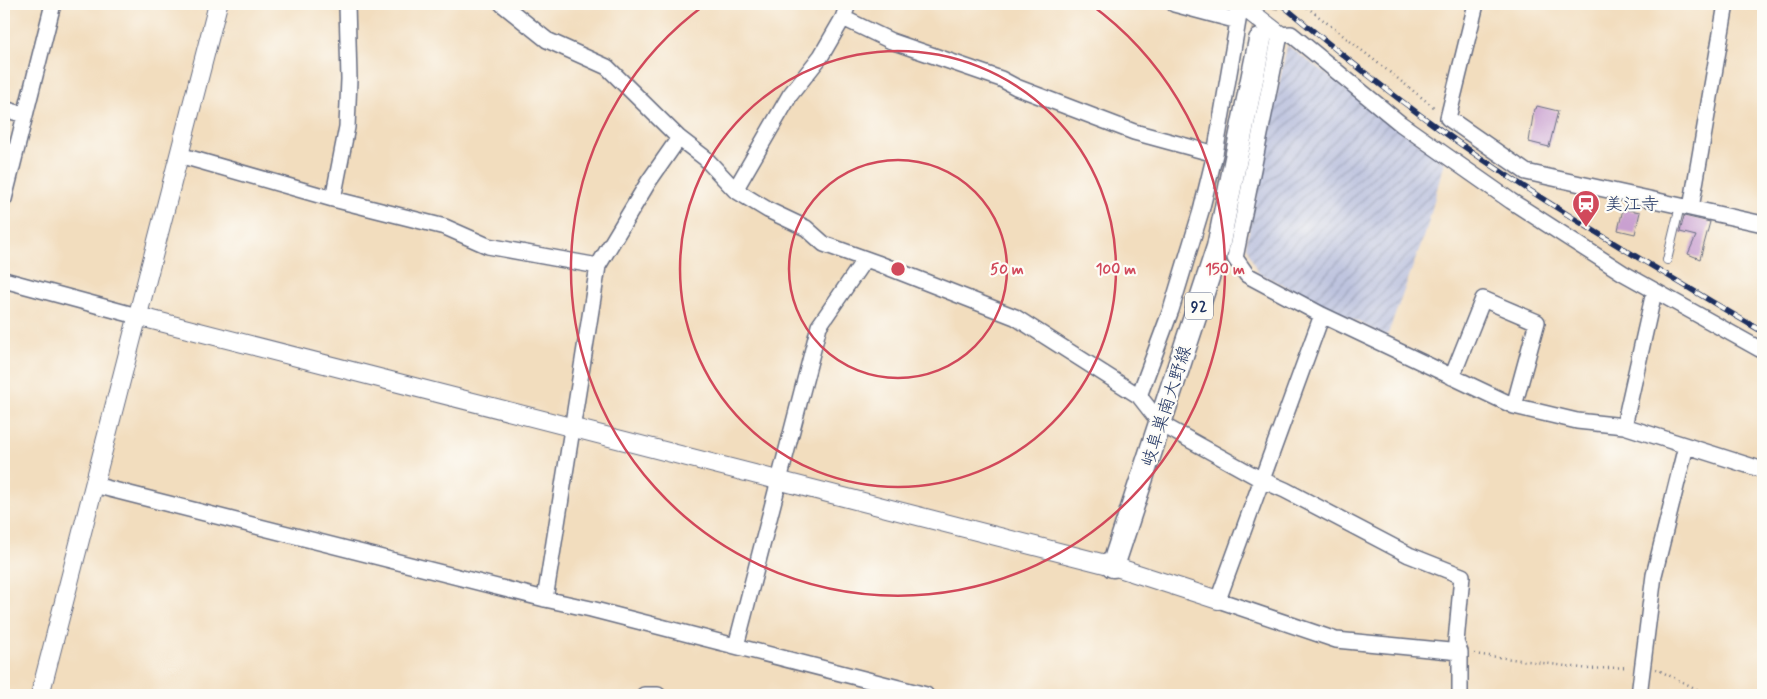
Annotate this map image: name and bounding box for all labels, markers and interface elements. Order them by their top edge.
station icon: 美江寺 [1571,189,1601,228]
place label: 美江寺 [1605,193,1659,217]
centre of rings [889,260,907,278]
text: 50 m [990,260,1024,280]
text: 100 m [1096,260,1136,280]
text: 150 m [1205,260,1245,280]
road number: 92 [1185,292,1213,320]
street label: 岐阜巣南大野線 [1136,343,1198,470]

